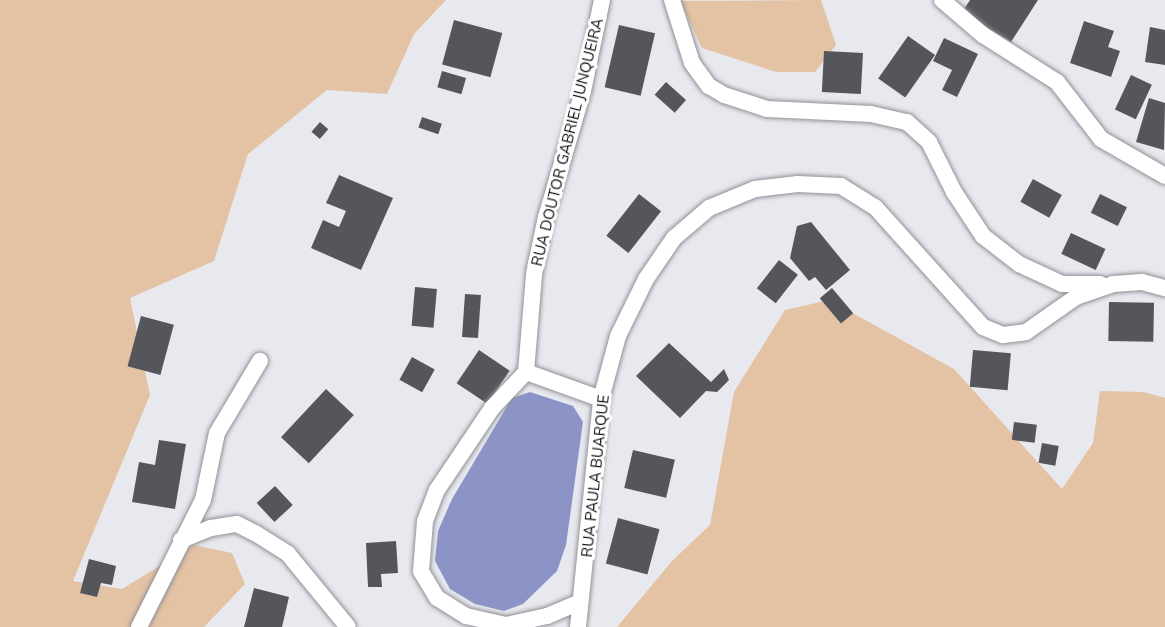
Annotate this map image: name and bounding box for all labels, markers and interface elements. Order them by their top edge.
street label: RUA DOUTOR GABRIEL JUNQUEIRA [527,16,607,268]
street label: RUA PAULA BUARQUE [578,394,612,558]

